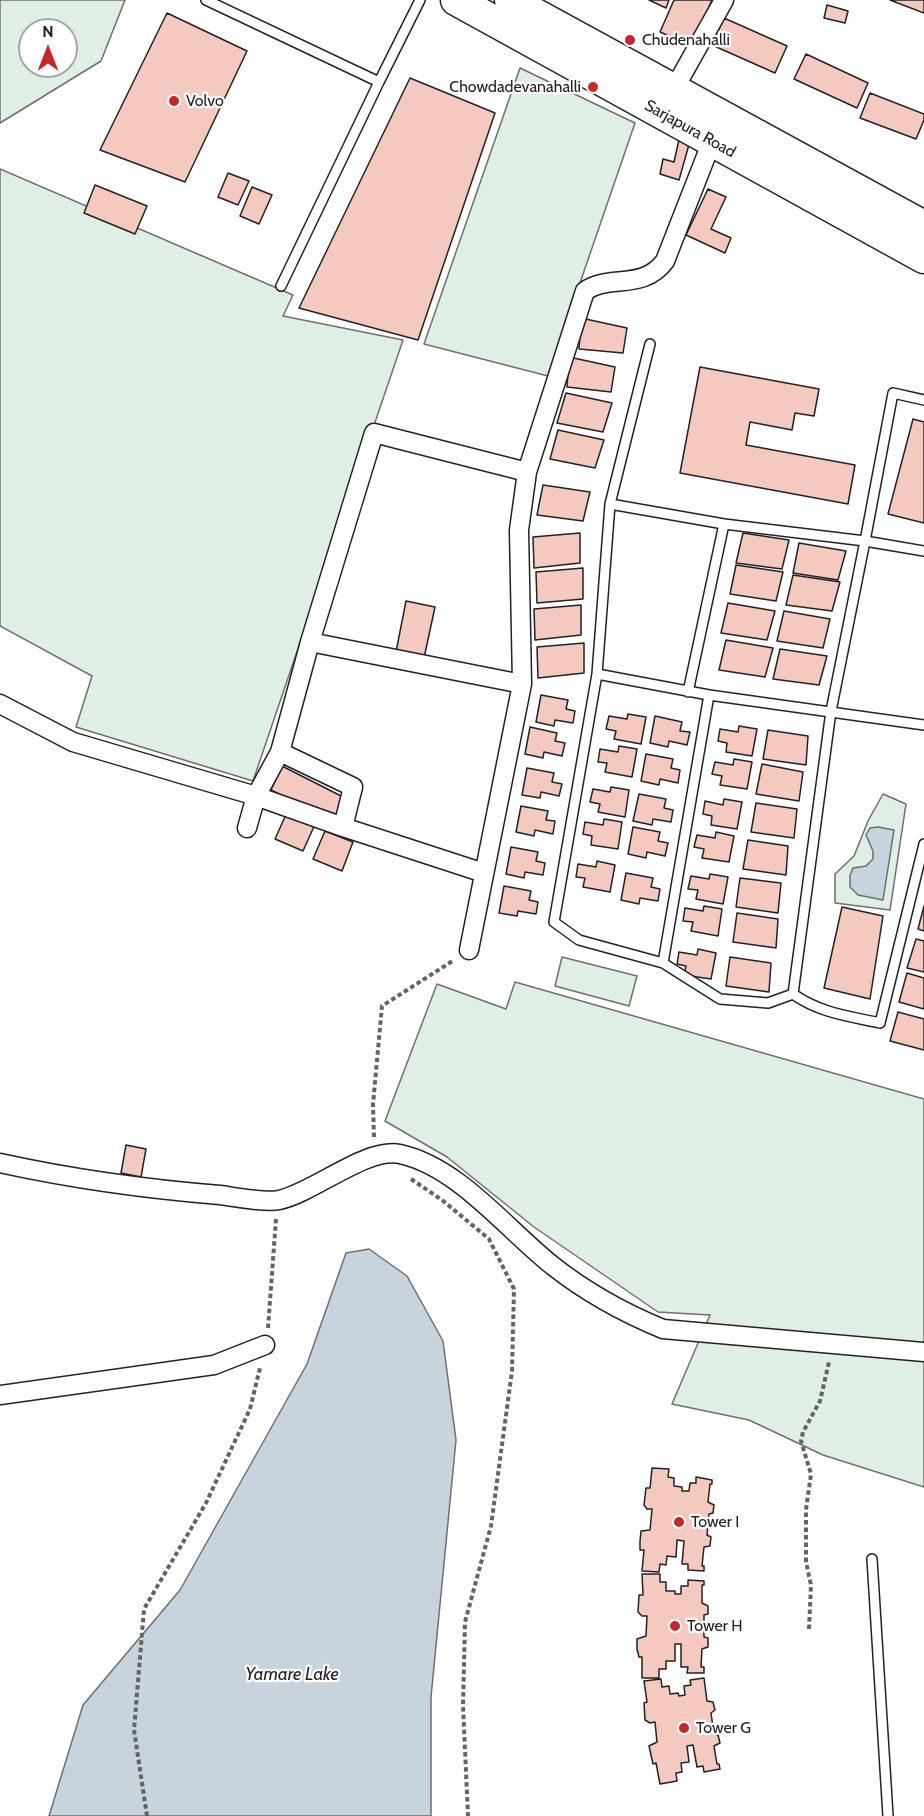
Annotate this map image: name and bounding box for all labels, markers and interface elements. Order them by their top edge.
north arrow [18,18,78,78]
text: N [42,22,54,41]
place label: Chudenahalli [642,30,730,50]
marker: Chudenahalli [623,33,637,47]
place label: Chowdadevanahalli [449,77,581,97]
marker: Chowdadevanahalli [586,80,600,94]
place label: Volvo [186,91,224,111]
marker: Volvo [167,94,181,108]
street label: Sarjapura Road [641,96,739,162]
place label: Tower I [691,1512,739,1532]
marker: Tower I [672,1515,686,1529]
place label: Tower H [687,1616,743,1636]
marker: Tower H [668,1619,682,1633]
water label: Yamare Lake [245,1664,339,1686]
place label: Tower G [696,1718,751,1738]
marker: Tower G [677,1721,691,1735]

